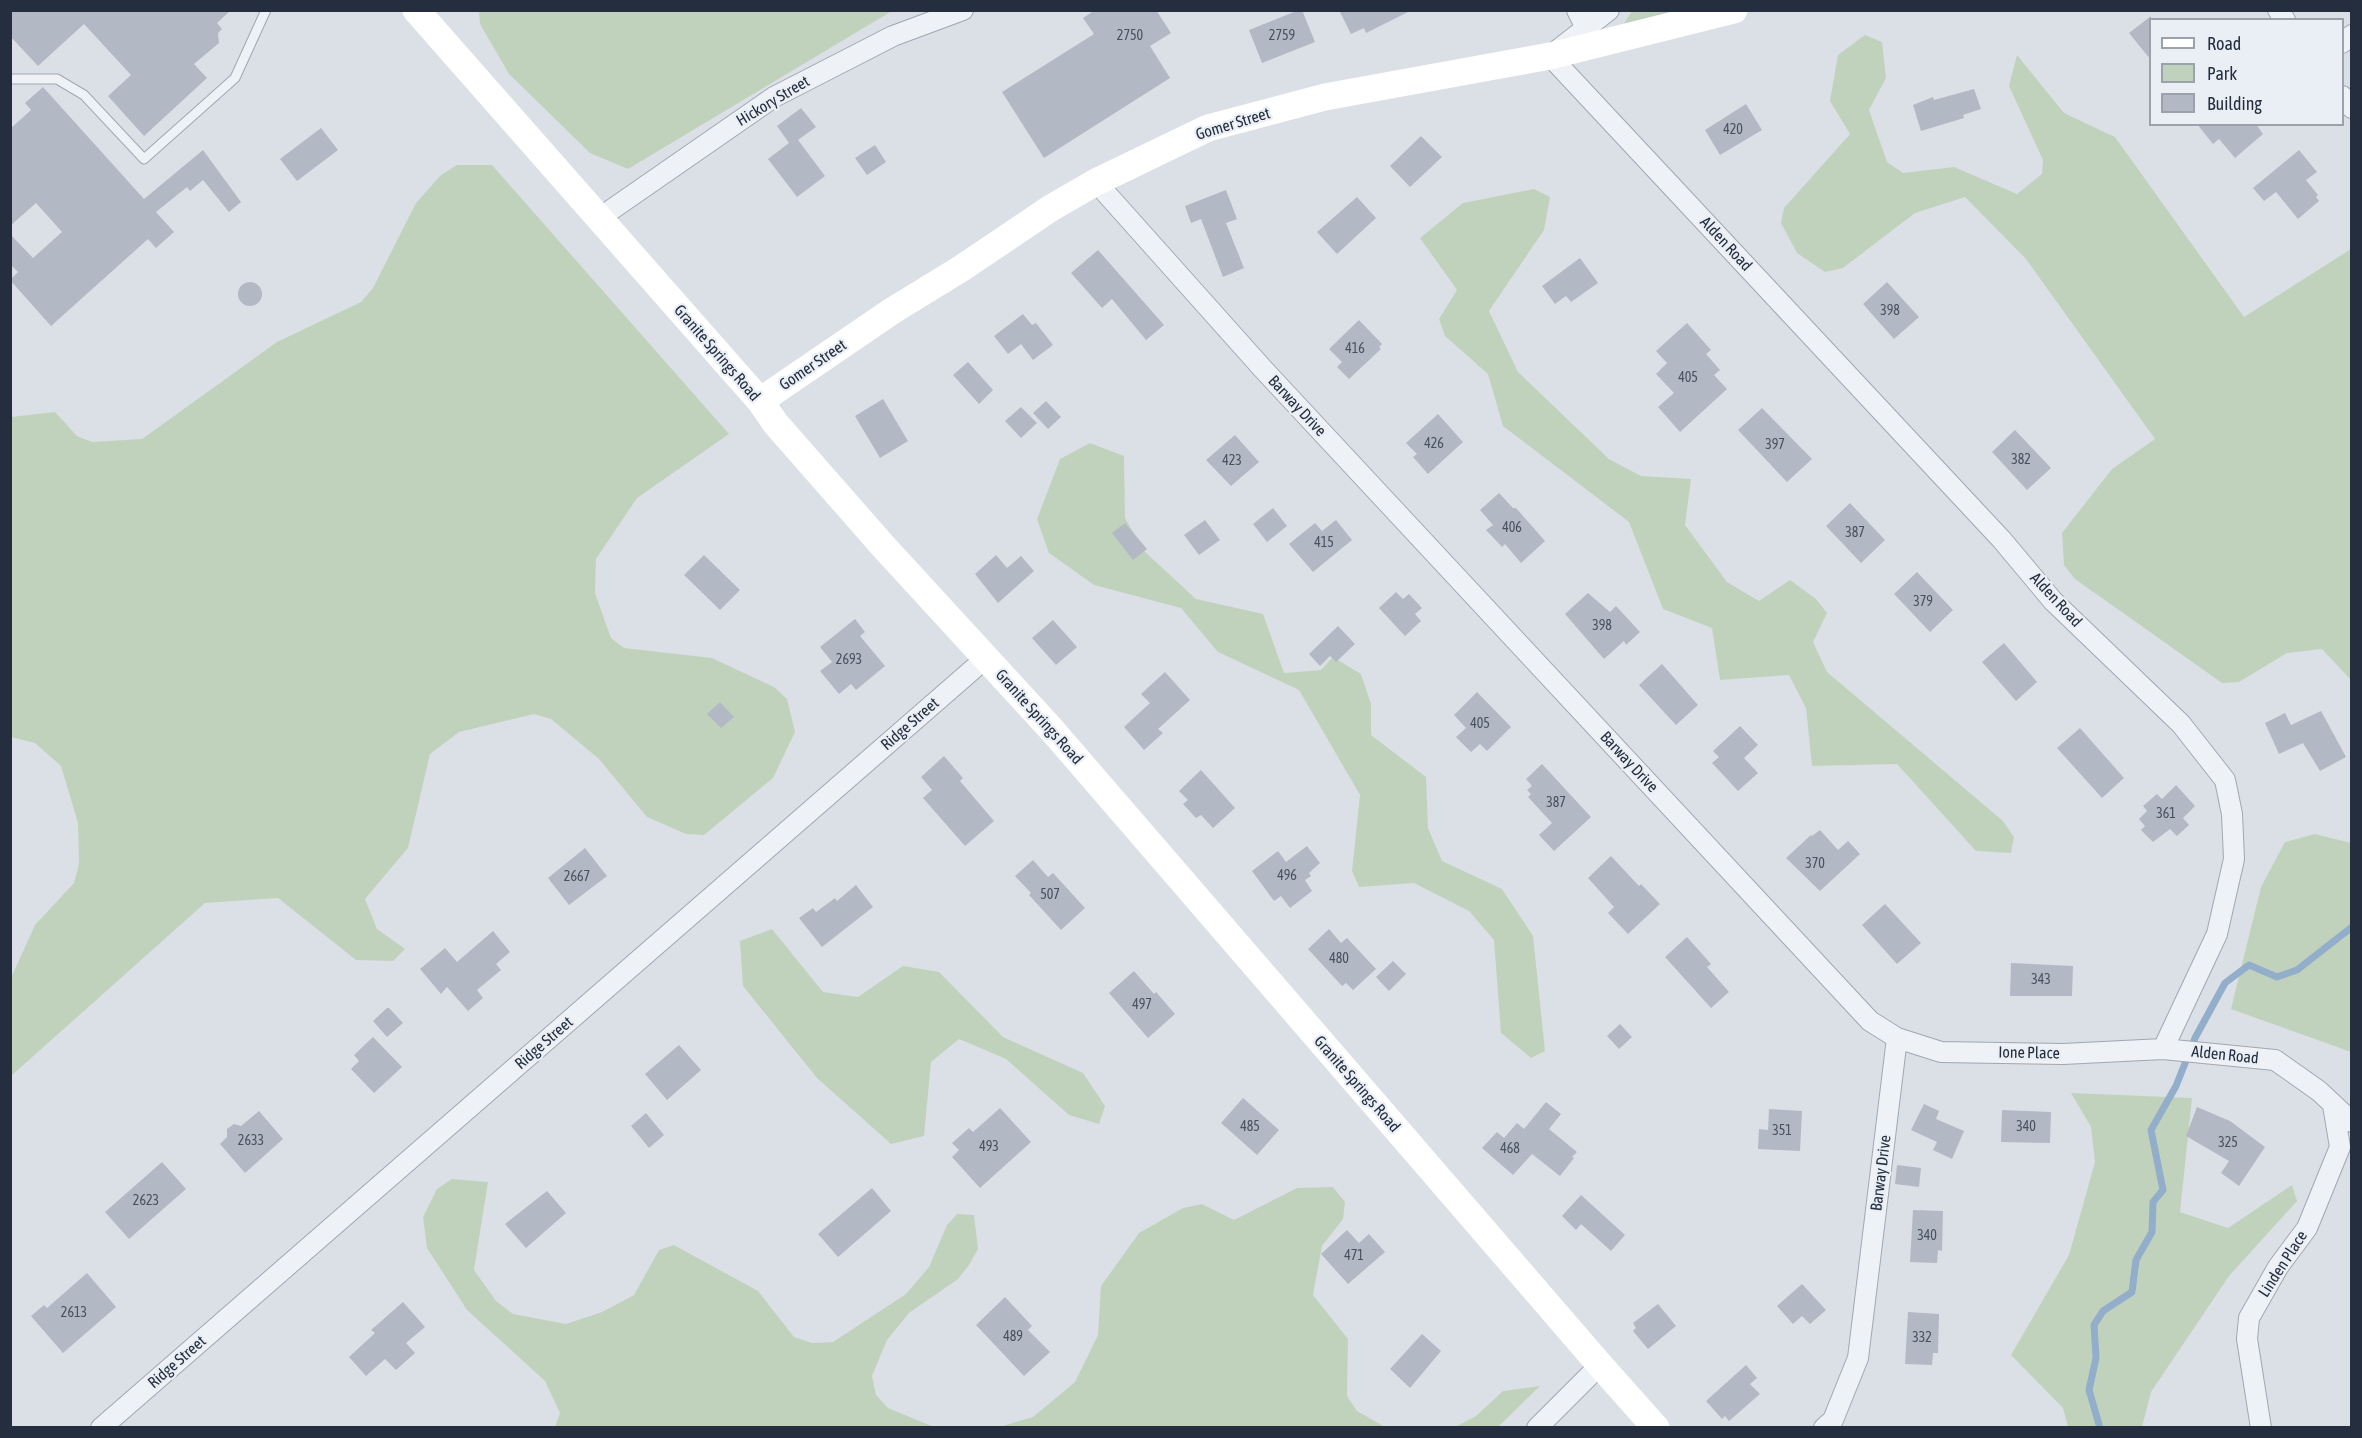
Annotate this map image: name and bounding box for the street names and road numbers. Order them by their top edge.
street label: Hickory Street [733,72,813,130]
street label: Gomer Street [1193,104,1273,144]
street label: Alden Road [1696,213,1756,275]
street label: Granite Springs Road [670,301,764,405]
street label: Gomer Street [776,336,850,394]
street label: Barway Drive [1264,372,1330,440]
street label: Alden Road [2026,569,2086,631]
street label: Granite Springs Road [991,665,1087,769]
street label: Ridge Street [877,694,943,754]
street label: Barway Drive [1596,728,1662,796]
street label: Ridge Street [511,1013,577,1073]
street label: Granite Springs Road [1310,1032,1404,1136]
street label: Alden Road [2191,1042,2259,1068]
street label: Ione Place [1998,1043,2060,1063]
street label: Barway Drive [1867,1134,1895,1212]
street label: Linden Place [2254,1227,2312,1301]
street label: Ridge Street [144,1332,210,1392]

